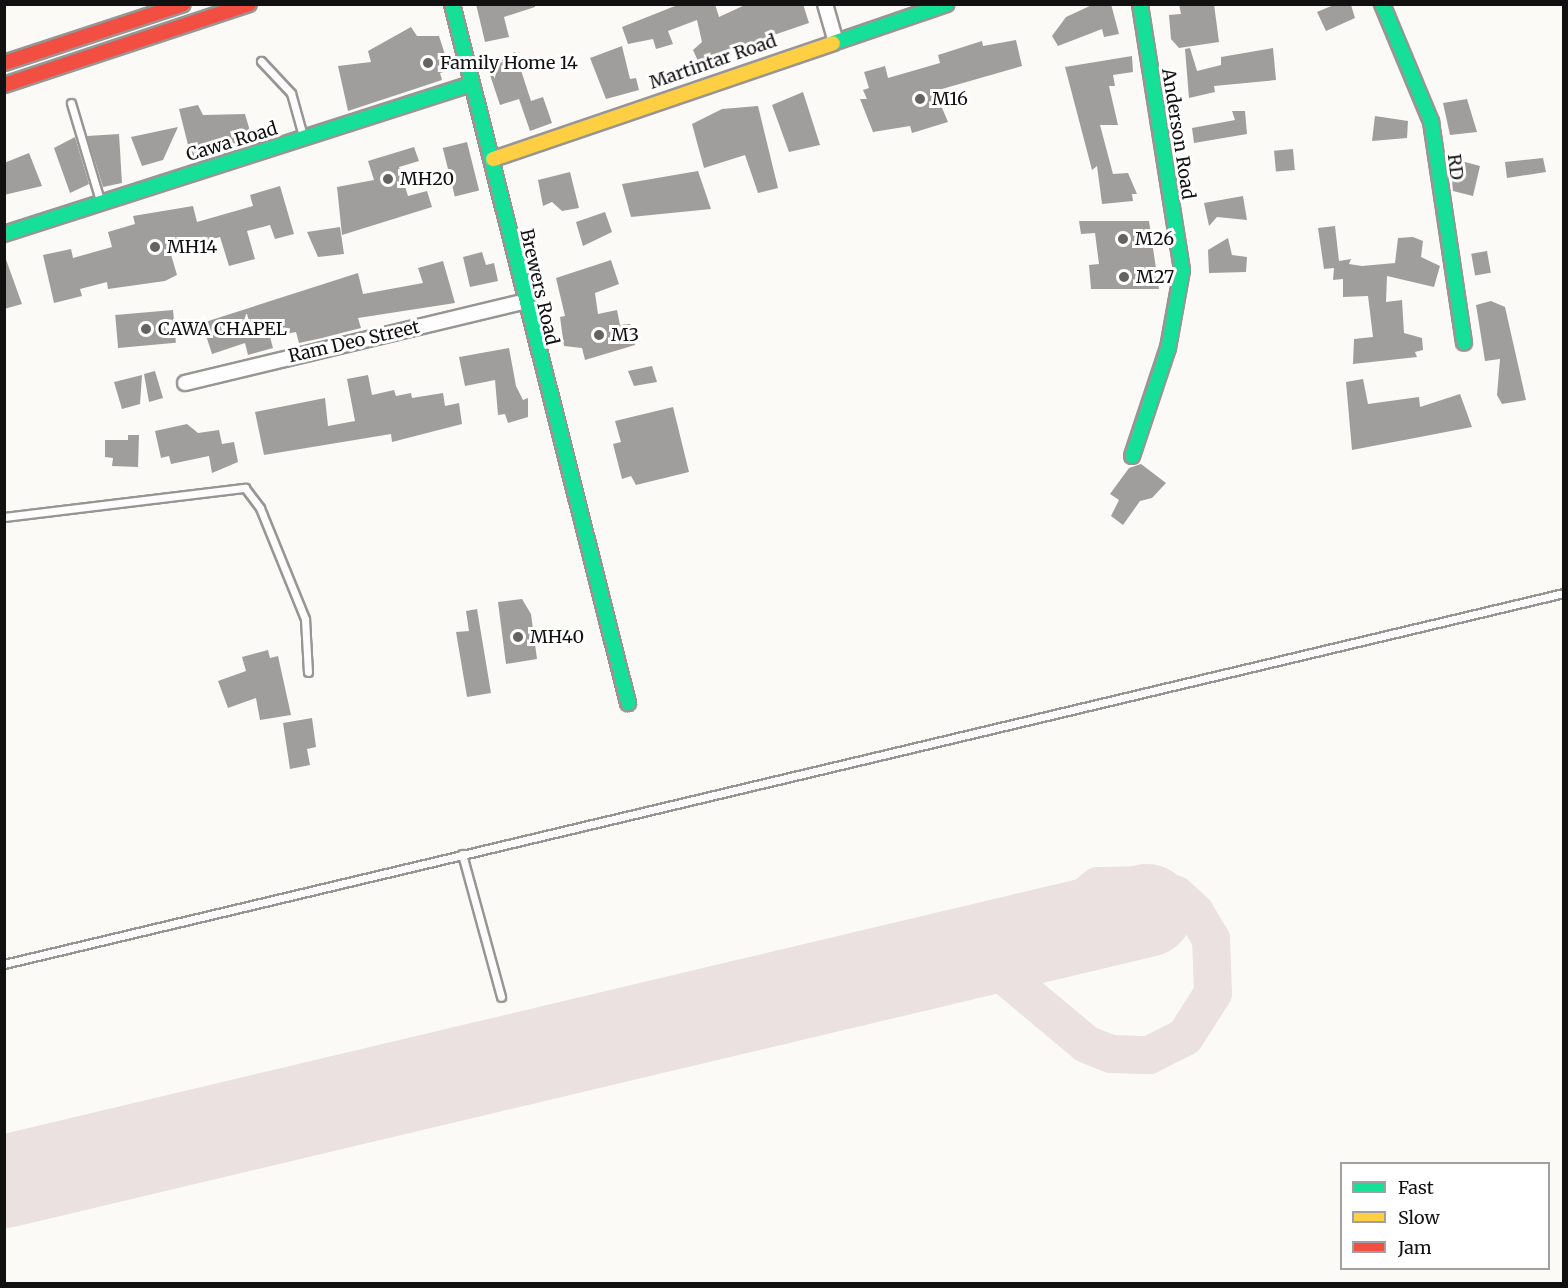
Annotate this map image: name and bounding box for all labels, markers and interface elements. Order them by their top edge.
street label: Martintar Road [647,30,779,94]
place label: Family Home 14 [440,52,578,74]
marker: Family Home 14 [421,56,435,70]
street label: Anderson Road [1157,67,1199,201]
place label: M16 [932,88,968,110]
marker: M16 [913,92,927,106]
street label: Cawa Road [184,118,280,166]
street label: RD [1443,153,1467,181]
place label: MH20 [400,168,454,190]
marker: MH20 [381,172,395,186]
street label: Brewers Road [515,227,563,347]
place label: M26 [1135,228,1174,250]
marker: M26 [1116,232,1130,246]
place label: MH14 [167,236,217,258]
marker: MH14 [148,240,162,254]
place label: M27 [1136,266,1174,288]
marker: M27 [1117,270,1131,284]
street label: Ram Deo Street [286,316,422,368]
place label: CAWA CHAPEL [158,318,287,340]
marker: CAWA CHAPEL [139,322,153,336]
place label: M3 [611,324,639,346]
marker: M3 [592,328,606,342]
place label: MH40 [530,626,584,648]
marker: MH40 [511,630,525,644]
legend [1340,1162,1550,1270]
text: Fast [1398,1176,1434,1199]
text: Slow [1398,1206,1440,1229]
text: Jam [1398,1236,1432,1259]

